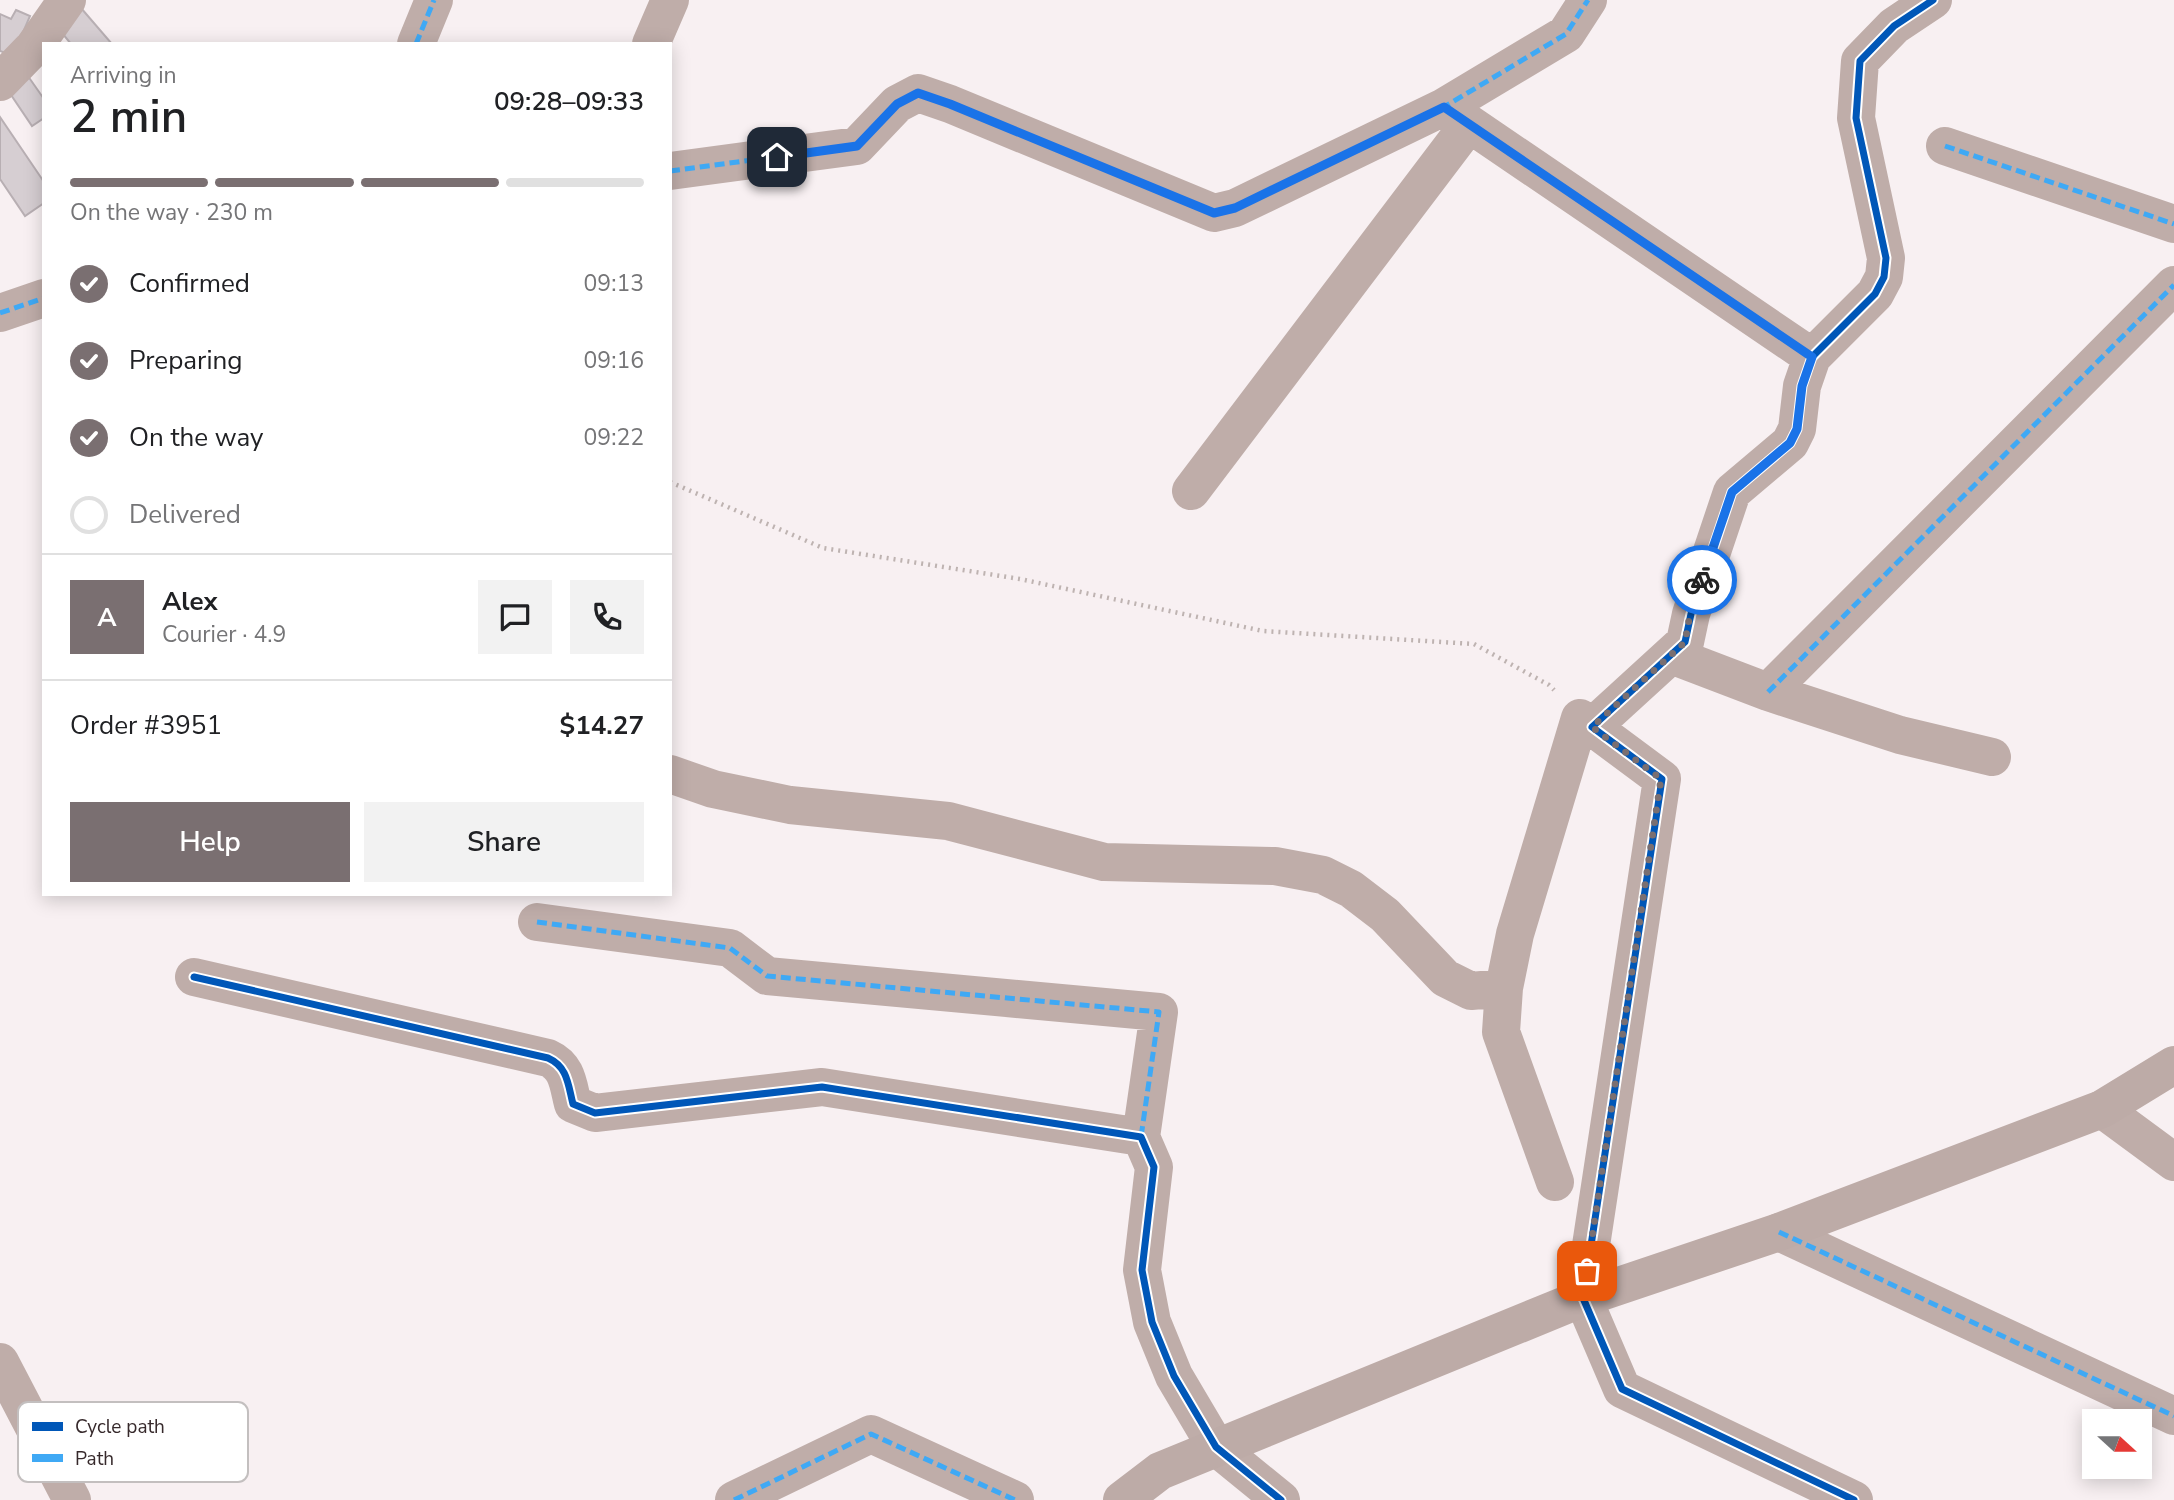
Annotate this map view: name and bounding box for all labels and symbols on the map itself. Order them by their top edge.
pin [747,127,807,187]
courier [1667,545,1737,615]
pin [1557,1241,1617,1301]
legend [18,1402,248,1482]
north arrow [2082,1409,2152,1479]
text: Cycle path [75,1414,165,1440]
text: Path [75,1446,114,1472]

